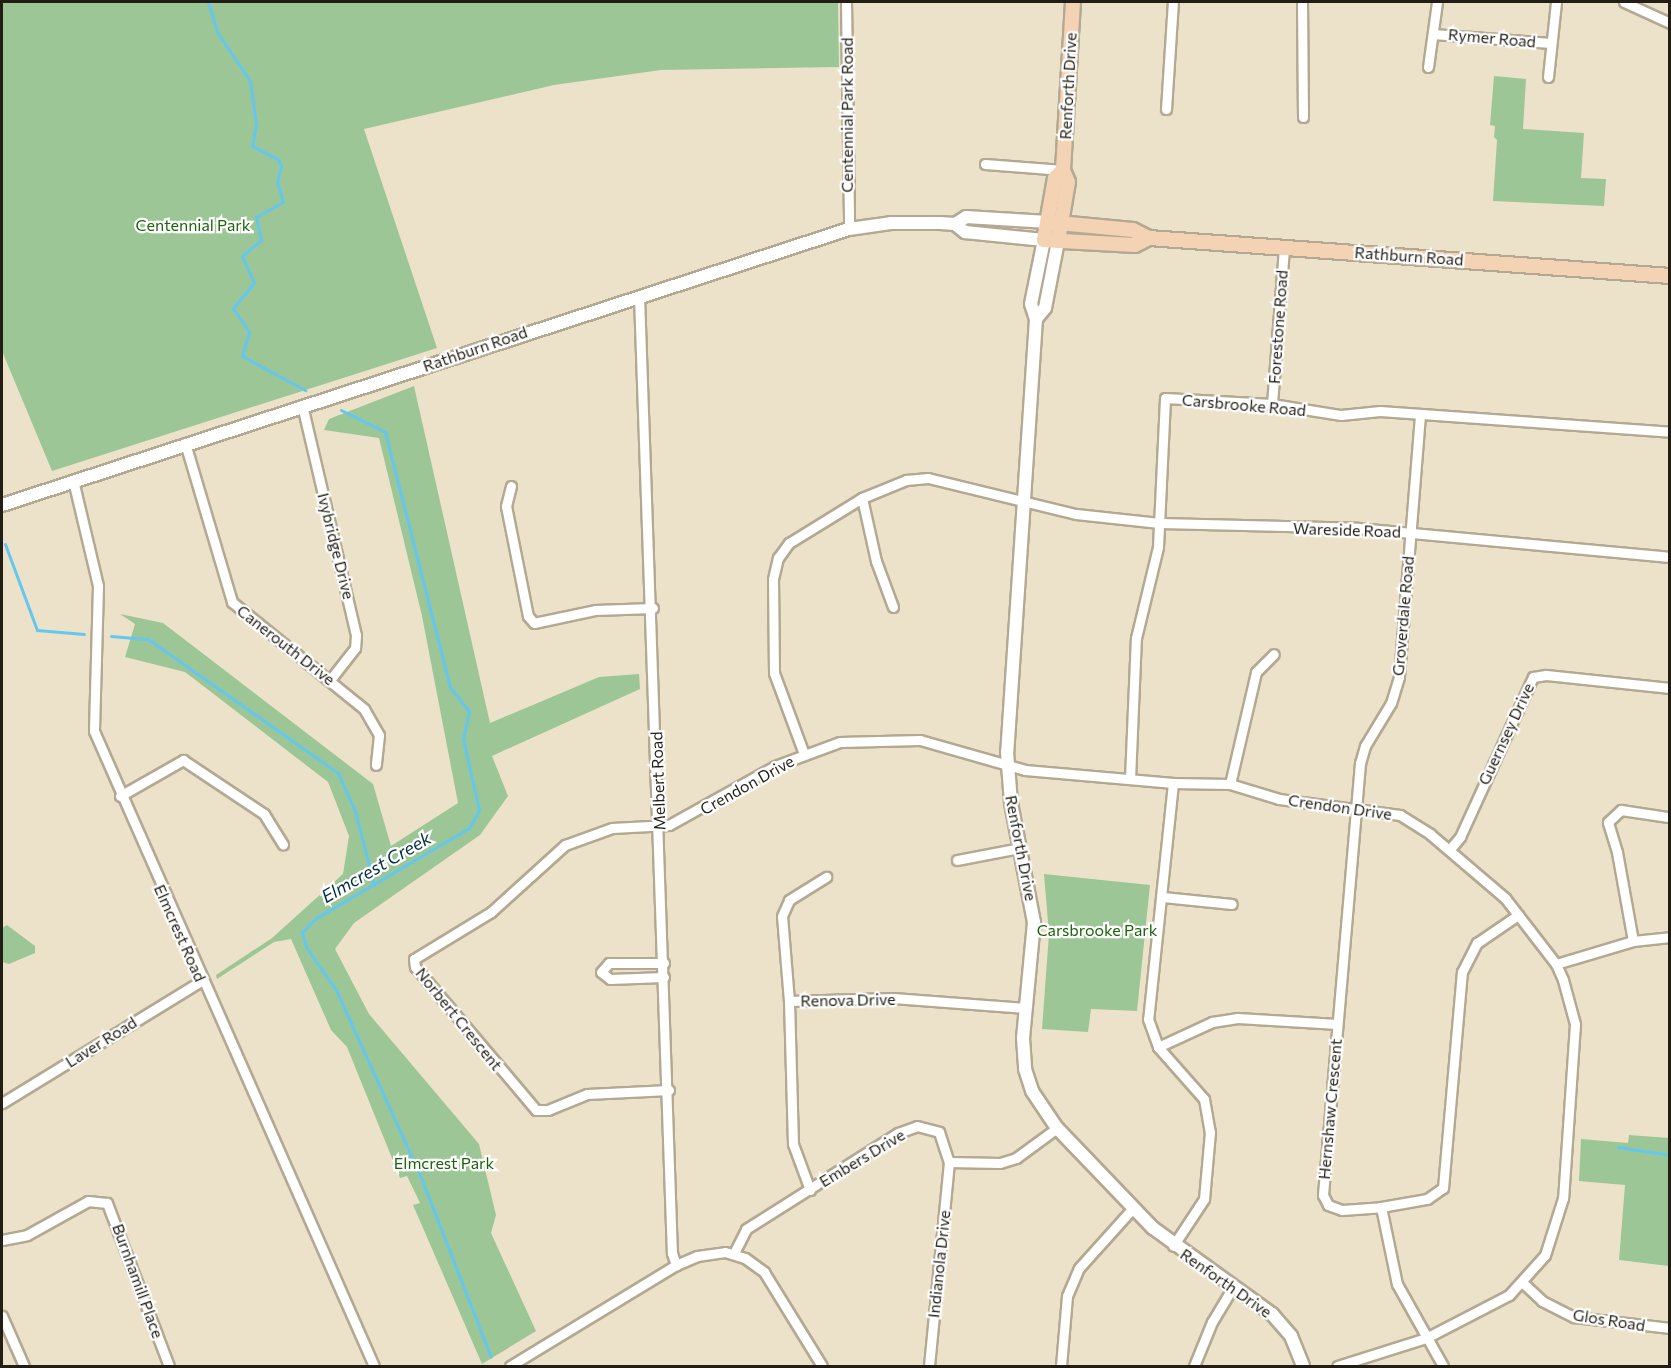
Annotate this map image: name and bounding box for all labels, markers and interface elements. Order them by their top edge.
street label: Rymer Road [1447,25,1537,51]
street label: Renforth Drive [1056,32,1080,140]
street label: Centennial Park Road [837,37,857,193]
park label: Centennial Park [136,215,250,235]
street label: Rathburn Road [1354,243,1464,269]
street label: Forestone Road [1264,269,1292,385]
street label: Rathburn Road [420,322,530,376]
street label: Carsbrooke Road [1181,390,1307,420]
street label: Ivybridge Drive [314,491,358,601]
street label: Wareside Road [1293,519,1401,541]
street label: Groverdale Road [1388,555,1418,677]
street label: Canerouth Drive [233,601,339,689]
street label: Guernsey Drive [1474,680,1538,788]
street label: Melbert Road [647,731,669,831]
street label: Crendon Drive [697,751,797,819]
street label: Crendon Drive [1287,790,1393,824]
street label: Renforth Drive [1001,794,1041,902]
water label: Elmcrest Creek [317,827,435,907]
street label: Elmcrest Road [150,881,210,985]
park label: Carsbrooke Park [1037,920,1157,940]
street label: Norbert Crescent [412,964,506,1074]
street label: Renova Drive [800,990,896,1010]
street label: Laver Road [62,1013,140,1071]
street label: Hernshaw Crescent [1314,1038,1346,1180]
street label: Embers Drive [816,1125,908,1191]
park label: Elmcrest Park [394,1153,494,1173]
street label: Indianola Drive [924,1209,954,1319]
street label: Burnhamill Place [108,1221,168,1341]
street label: Renforth Drive [1177,1244,1275,1322]
street label: Glos Road [1571,1305,1647,1335]

